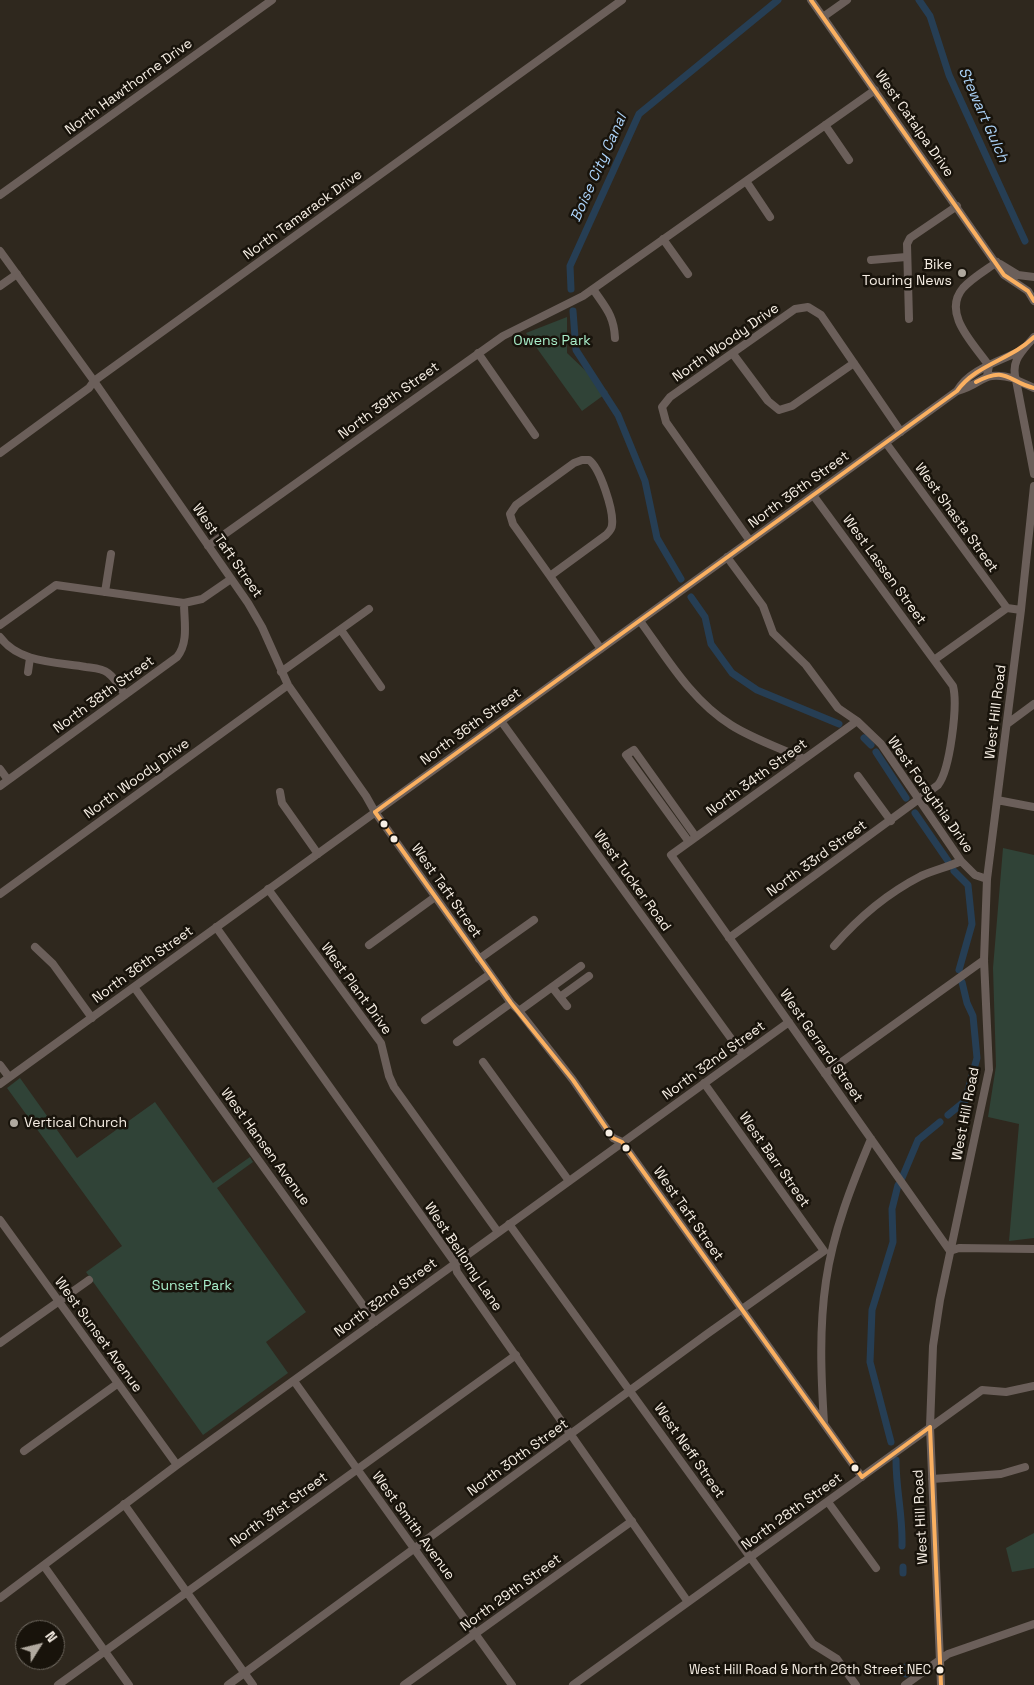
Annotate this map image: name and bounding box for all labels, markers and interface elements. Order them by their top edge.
street label: North Hawthorne Drive [62,35,196,139]
water label: Stewart Gulch [954,65,1012,165]
street label: West Catalpa Drive [871,67,957,181]
water label: Boise City Canal [567,111,631,225]
street label: North Tamarack Drive [240,166,366,264]
place label: Bike Touring News [862,257,952,290]
marker: Bike Touring News [956,267,968,279]
street label: North Woody Drive [670,300,782,386]
park label: Owens Park [513,333,591,349]
street label: North 39th Street [335,359,443,443]
street label: North 36th Street [745,448,853,532]
street label: West Shasta Street [911,460,1001,576]
street label: West Taft Street [188,501,266,601]
street label: West Lassen Street [839,512,929,628]
street label: North 38th Street [50,653,158,737]
street label: West Hill Road [982,664,1010,760]
street label: North 36th Street [417,685,525,769]
street label: West Forsythia Drive [883,733,977,857]
street label: North Woody Drive [81,735,193,823]
street label: North 34th Street [703,736,811,820]
street label: North 33rd Street [764,817,870,901]
unlabelled marker [379,819,389,829]
street label: West Tucker Road [590,827,674,935]
unlabelled marker [389,834,399,844]
street label: West Taft Street [407,841,485,941]
street label: North 36th Street [89,923,197,1007]
street label: West Plant Drive [317,940,395,1038]
street label: West Gerrard Street [776,986,866,1106]
street label: North 32nd Street [659,1018,769,1104]
street label: West Hill Road [949,1066,983,1162]
street label: West Hansen Avenue [217,1085,313,1209]
street label: West Barr Street [735,1109,813,1211]
place label: Vertical Church [24,1115,127,1131]
marker: Vertical Church [8,1117,20,1129]
unlabelled marker [604,1128,614,1138]
unlabelled marker [621,1143,631,1153]
street label: West Taft Street [649,1164,727,1264]
street label: West Bellomy Lane [420,1200,506,1314]
street label: North 32nd Street [331,1255,441,1341]
street label: West Sunset Avenue [51,1274,145,1396]
park label: Sunset Park [152,1278,232,1294]
street label: West Neff Street [650,1400,728,1502]
street label: North 30th Street [464,1416,572,1500]
unlabelled marker [850,1463,860,1473]
street label: North 31st Street [227,1469,331,1551]
street label: West Smith Avenue [368,1469,458,1583]
street label: West Hill Road [910,1469,932,1565]
street label: North 28th Street [738,1470,846,1554]
street label: North 29th Street [457,1551,565,1635]
north arrow [15,1620,65,1670]
text: N [41,1628,61,1646]
place label: West Hill Road & North 26th Street NEC [689,1662,931,1678]
marker: West Hill Road & North 26th Street NEC [935,1665,945,1675]

